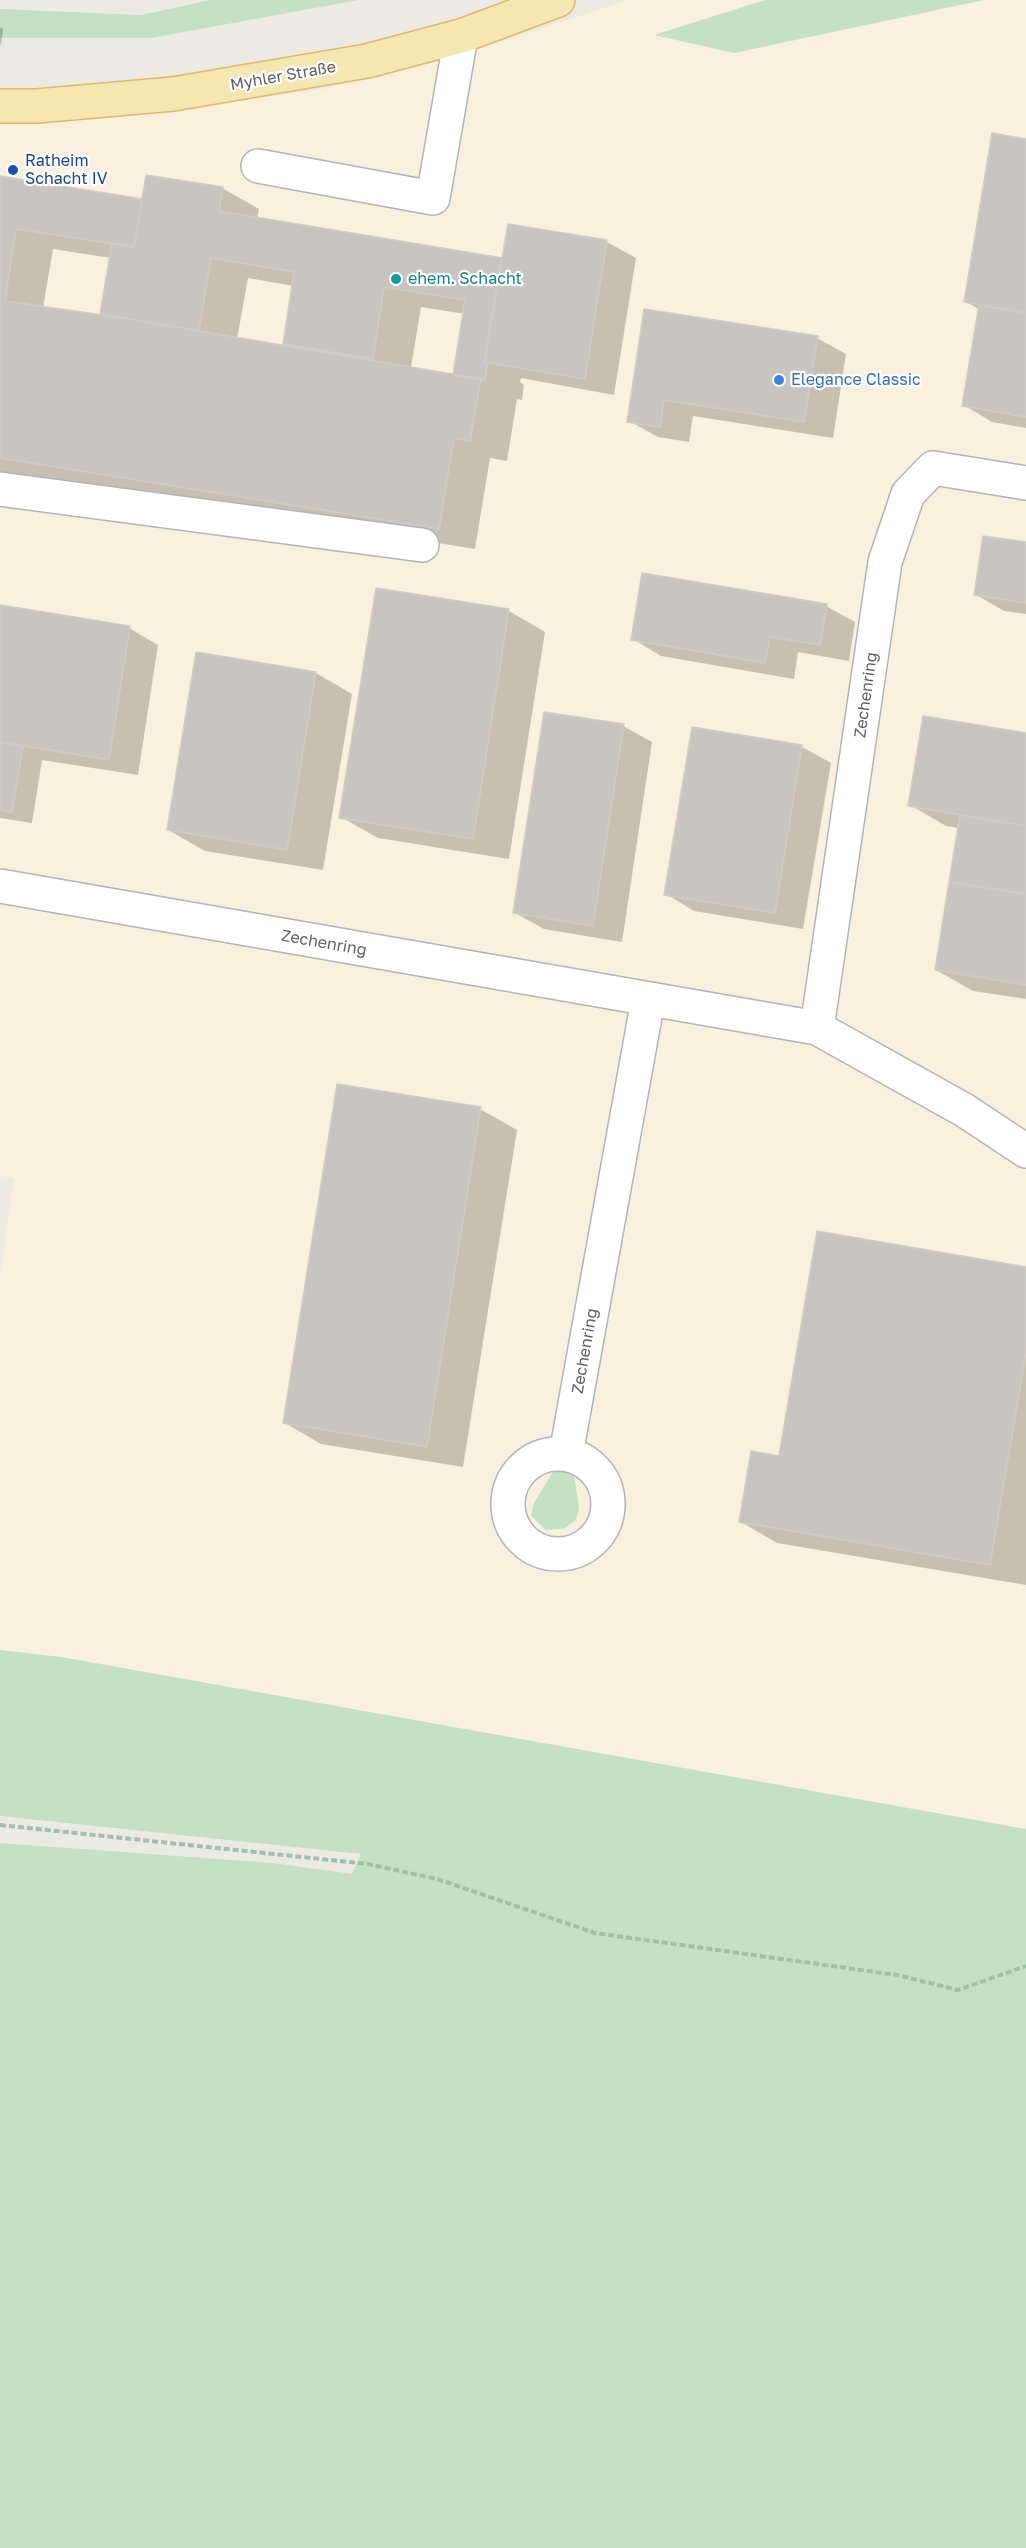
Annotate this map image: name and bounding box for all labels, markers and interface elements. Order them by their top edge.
street label: Myhler Straße [229,57,337,95]
place label: Ratheim Schacht IV [25,151,107,189]
marker: Ratheim Schacht IV [6,163,20,177]
place label: ehem. Schacht [408,269,522,289]
marker: ehem. Schacht [389,272,403,286]
place label: Elegance Classic [791,370,921,390]
marker: Elegance Classic [772,373,786,387]
street label: Zechenring [850,651,882,739]
street label: Zechenring [280,926,368,960]
street label: Zechenring [568,1307,602,1395]

